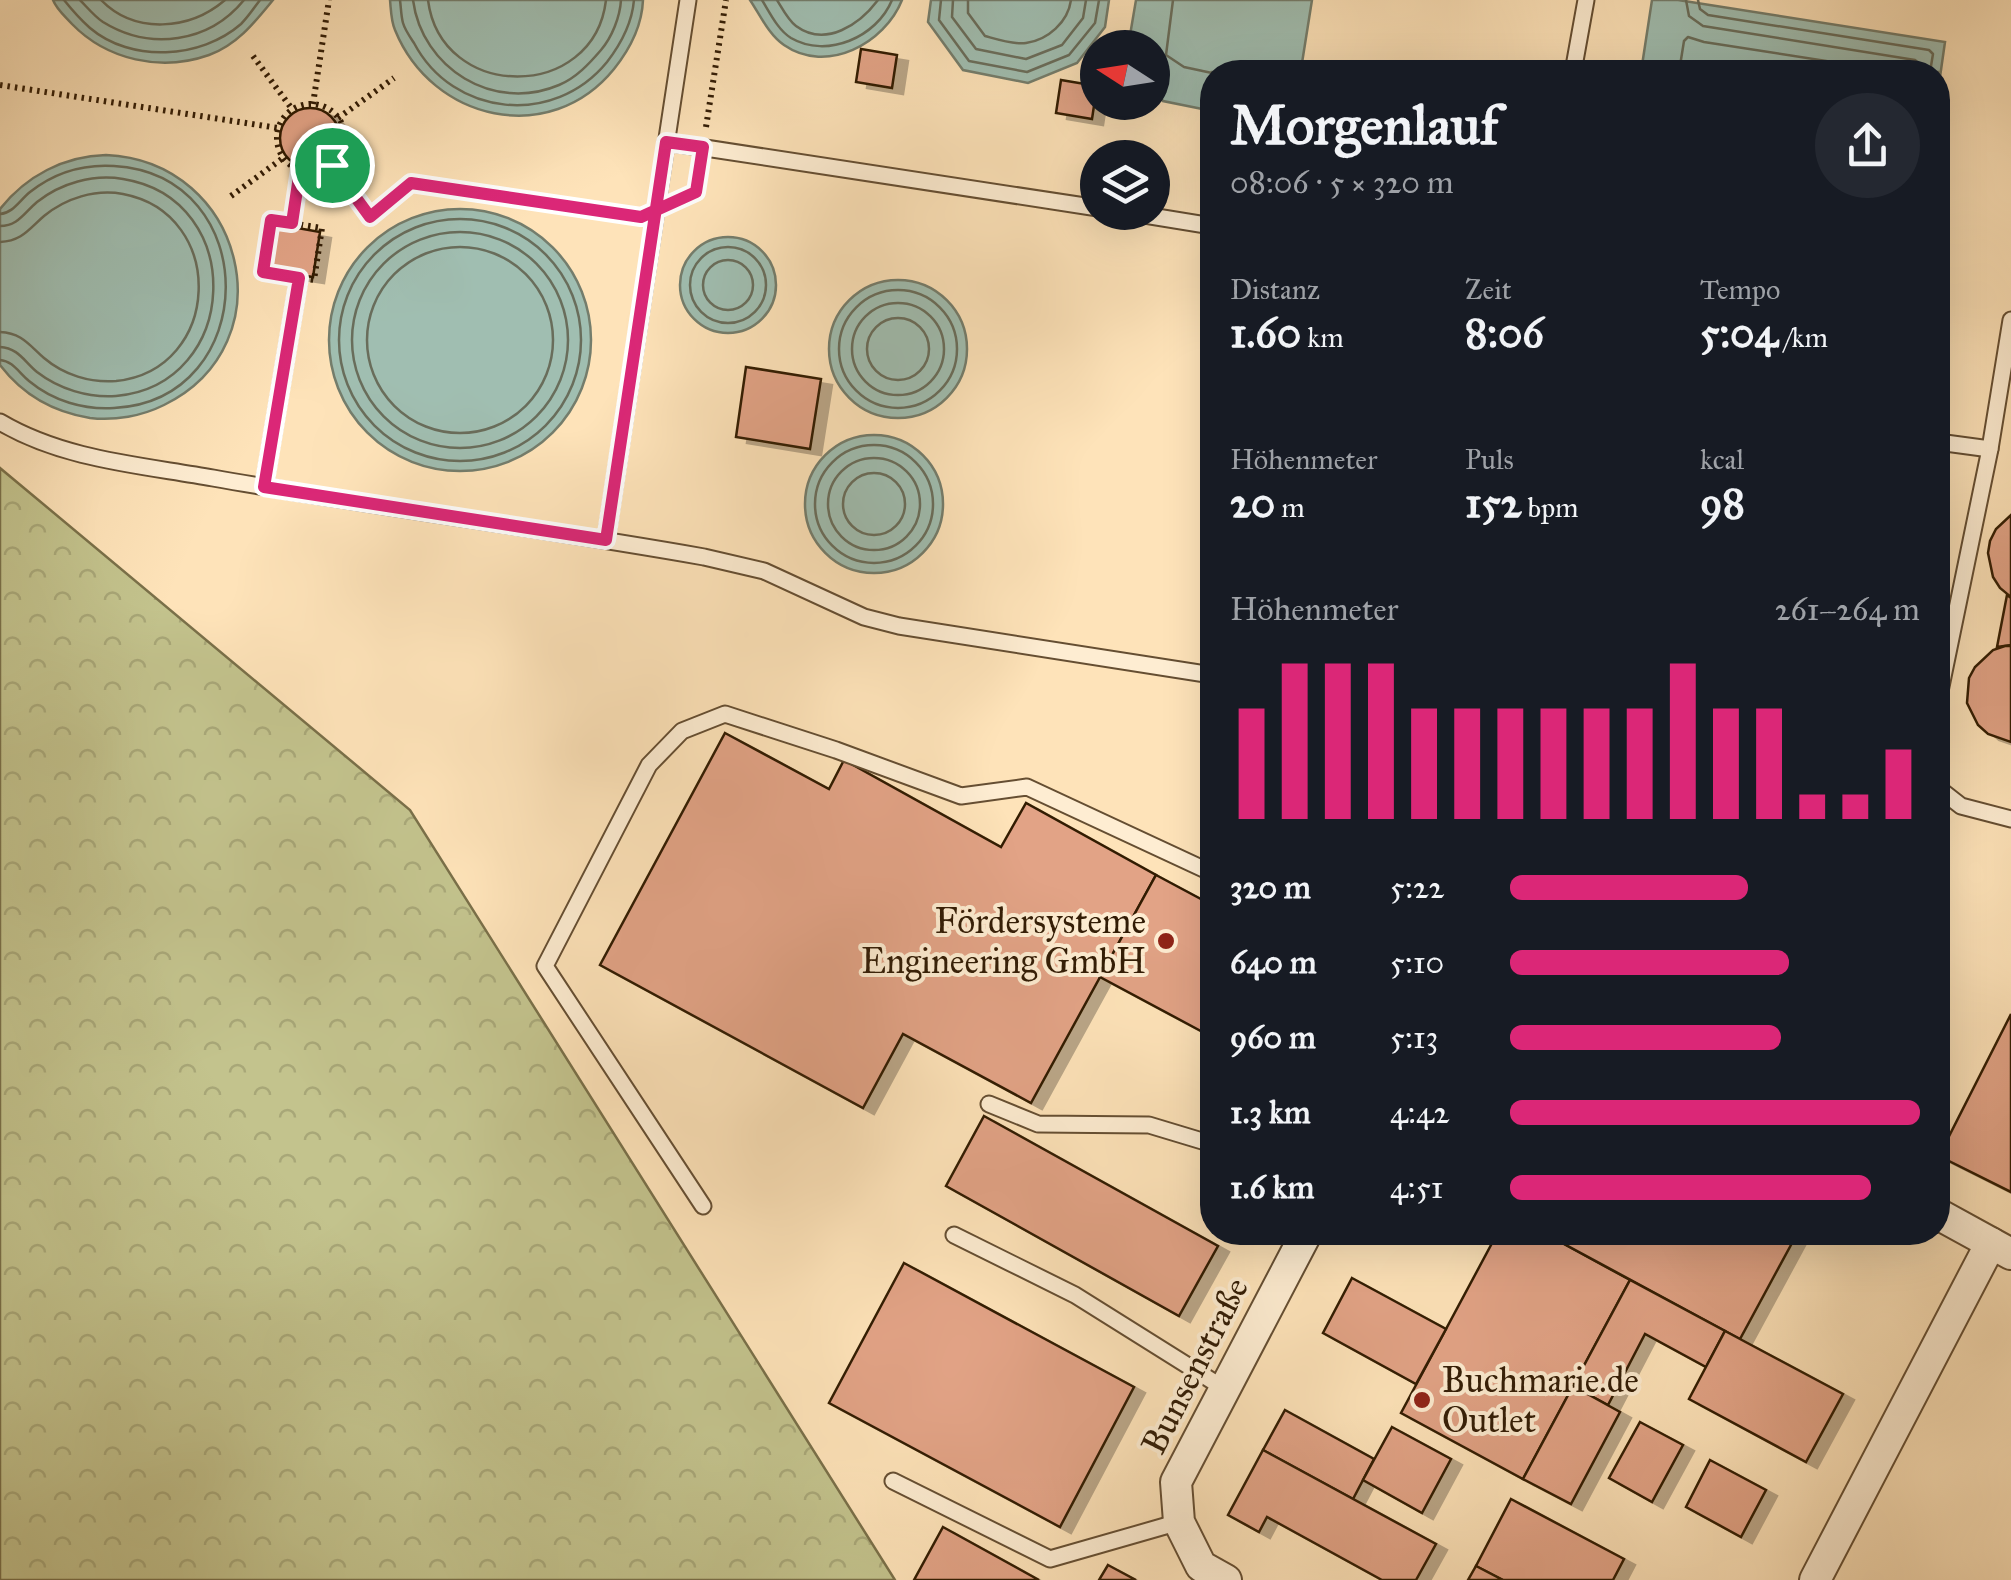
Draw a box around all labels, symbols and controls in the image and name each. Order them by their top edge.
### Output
north arrow [1080,30,1170,120]
map controls [1080,30,1170,230]
text: Morgenlauf [1230,92,1499,159]
button: share [1815,93,1920,198]
pin [290,123,375,208]
icon: arrive [305,138,360,193]
button: layers [1080,140,1170,230]
text: 08:06 · 5 × 320 m [1230,163,1454,202]
text: Distanz [1230,272,1320,307]
text: Zeit [1465,272,1512,307]
text: Tempo [1700,272,1780,307]
text: 1.60 [1230,307,1301,359]
text: 8:06 [1465,307,1544,359]
text: 5:04 [1700,307,1778,359]
text: km [1301,320,1344,355]
text: /km [1778,320,1828,355]
text: Höhenmeter [1230,442,1378,477]
text: Puls [1465,442,1514,477]
text: kcal [1700,442,1744,477]
text: 20 [1230,477,1275,529]
text: 152 [1465,477,1522,529]
text: 98 [1700,477,1745,529]
text: m [1275,490,1305,525]
text: bpm [1522,490,1579,525]
text: Höhenmeter [1230,590,1399,629]
text: 261–264 m [1775,590,1920,629]
text: 320 m [1230,868,1311,907]
text: 5:22 [1390,868,1444,907]
place label: Fördersysteme Engineering GmbH [861,900,1146,983]
marker: Fördersysteme Engineering GmbH [1155,930,1177,952]
text: 640 m [1230,943,1317,982]
text: 5:10 [1390,943,1444,982]
text: 960 m [1230,1018,1316,1057]
text: 5:13 [1390,1018,1438,1057]
text: 1.3 km [1230,1093,1311,1132]
text: 4:42 [1390,1093,1450,1132]
text: 1.6 km [1230,1168,1314,1207]
text: 4:51 [1390,1168,1443,1207]
street label: Bunsenstraße [1132,1270,1258,1462]
place label: Buchmarie.de Outlet [1442,1359,1639,1442]
marker: Buchmarie.de Outlet [1411,1389,1433,1411]

